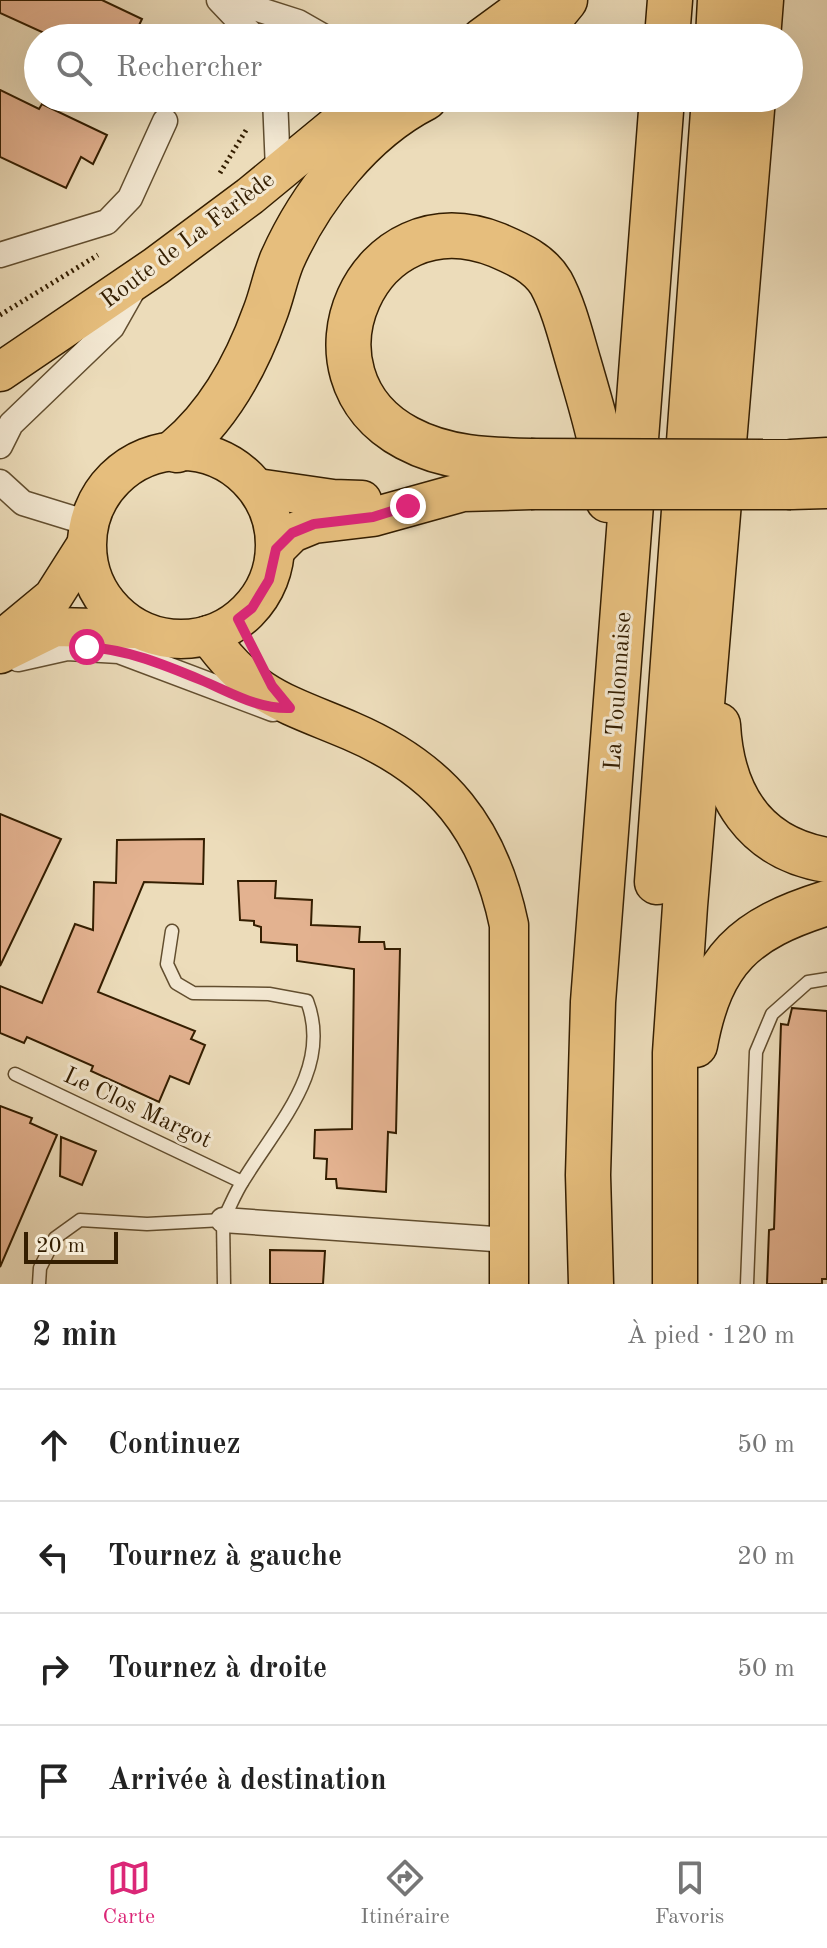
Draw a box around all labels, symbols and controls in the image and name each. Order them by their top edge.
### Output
search box [24,24,803,112]
icon: search [52,46,96,90]
text: Rechercher [116,53,262,83]
street label: Route de La Farlède [97,168,279,314]
route end [390,488,426,524]
street label: La Toulonnaise [601,611,637,771]
route start [69,629,105,665]
street label: Le Clos Margot [59,1064,215,1154]
scale bar [24,1228,118,1264]
text: 20 m [36,1235,85,1257]
text: 2 min [32,1319,117,1353]
text: À pied · 120 m [627,1323,795,1349]
icon: ahead [32,1423,76,1467]
text: Continuez [108,1430,241,1460]
text: 50 m [737,1432,795,1458]
icon: left [32,1535,76,1579]
text: Tournez à gauche [108,1542,342,1572]
text: 20 m [737,1544,795,1570]
icon: right [32,1647,76,1691]
text: Tournez à droite [108,1654,327,1684]
text: 50 m [737,1656,795,1682]
icon: arrive [32,1759,76,1803]
text: Arrivée à destination [108,1766,387,1796]
tab: Carte [103,1856,155,1931]
tab: Itinéraire [360,1856,450,1931]
tab: Favoris [655,1856,724,1931]

